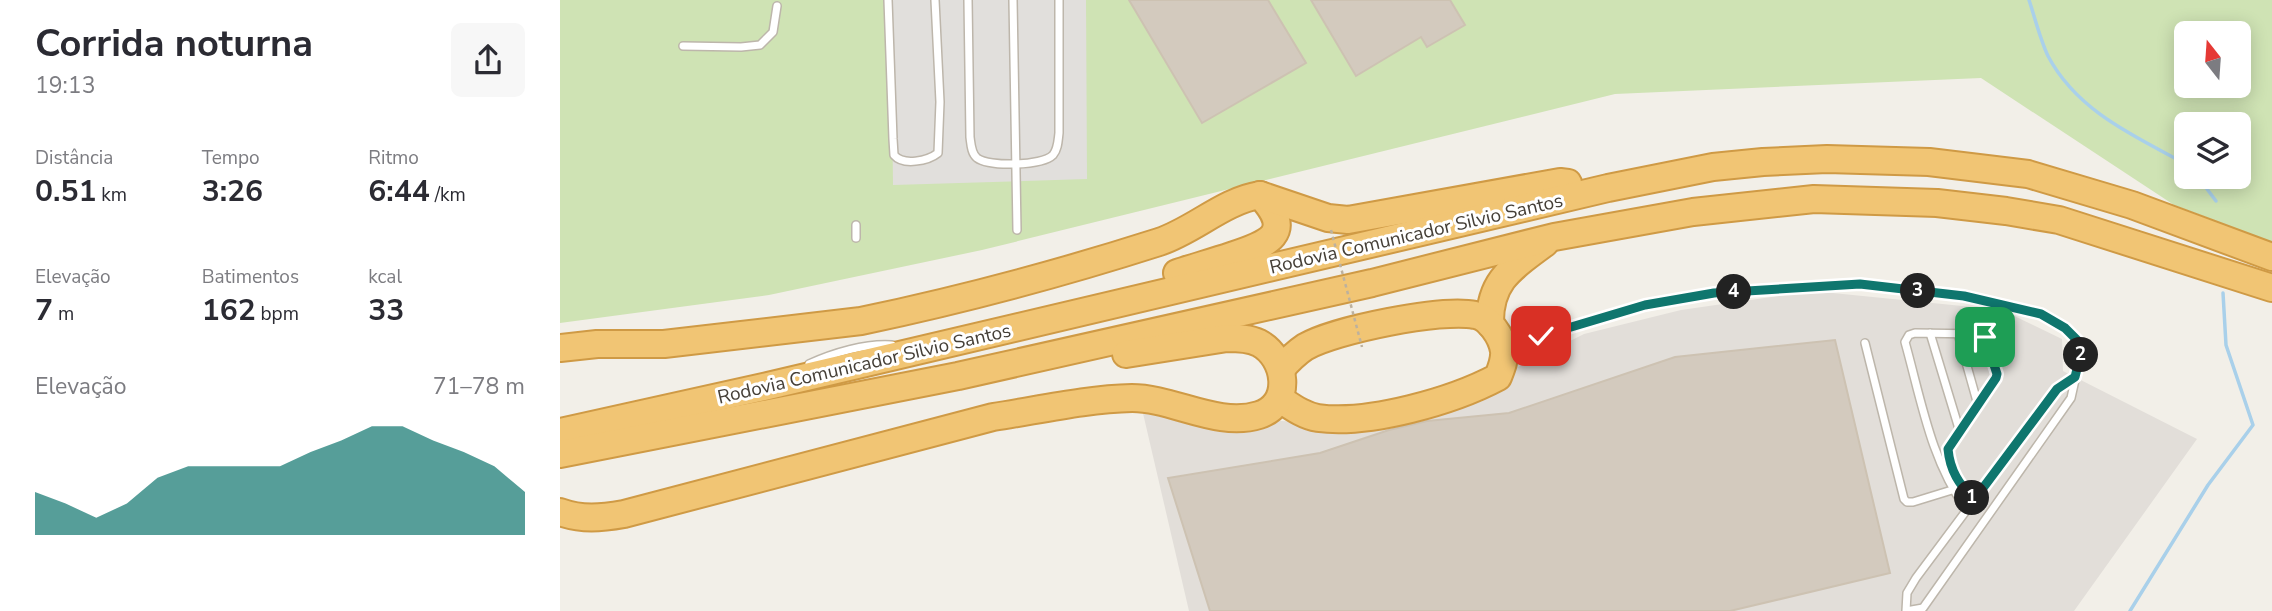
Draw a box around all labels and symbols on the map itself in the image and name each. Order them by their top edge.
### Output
north arrow [2174,21,2250,98]
street label: Rodovia Comunicador Silvio Santos [1267,187,1566,280]
pin: 4 [1716,274,1752,310]
pin: 3 [1900,274,1936,308]
pin [1511,306,1571,366]
pin [1955,307,2015,367]
street label: Rodovia Comunicador Silvio Santos [715,317,1014,410]
pin: 2 [2064,338,2098,372]
pin: 1 [1954,480,1990,516]

